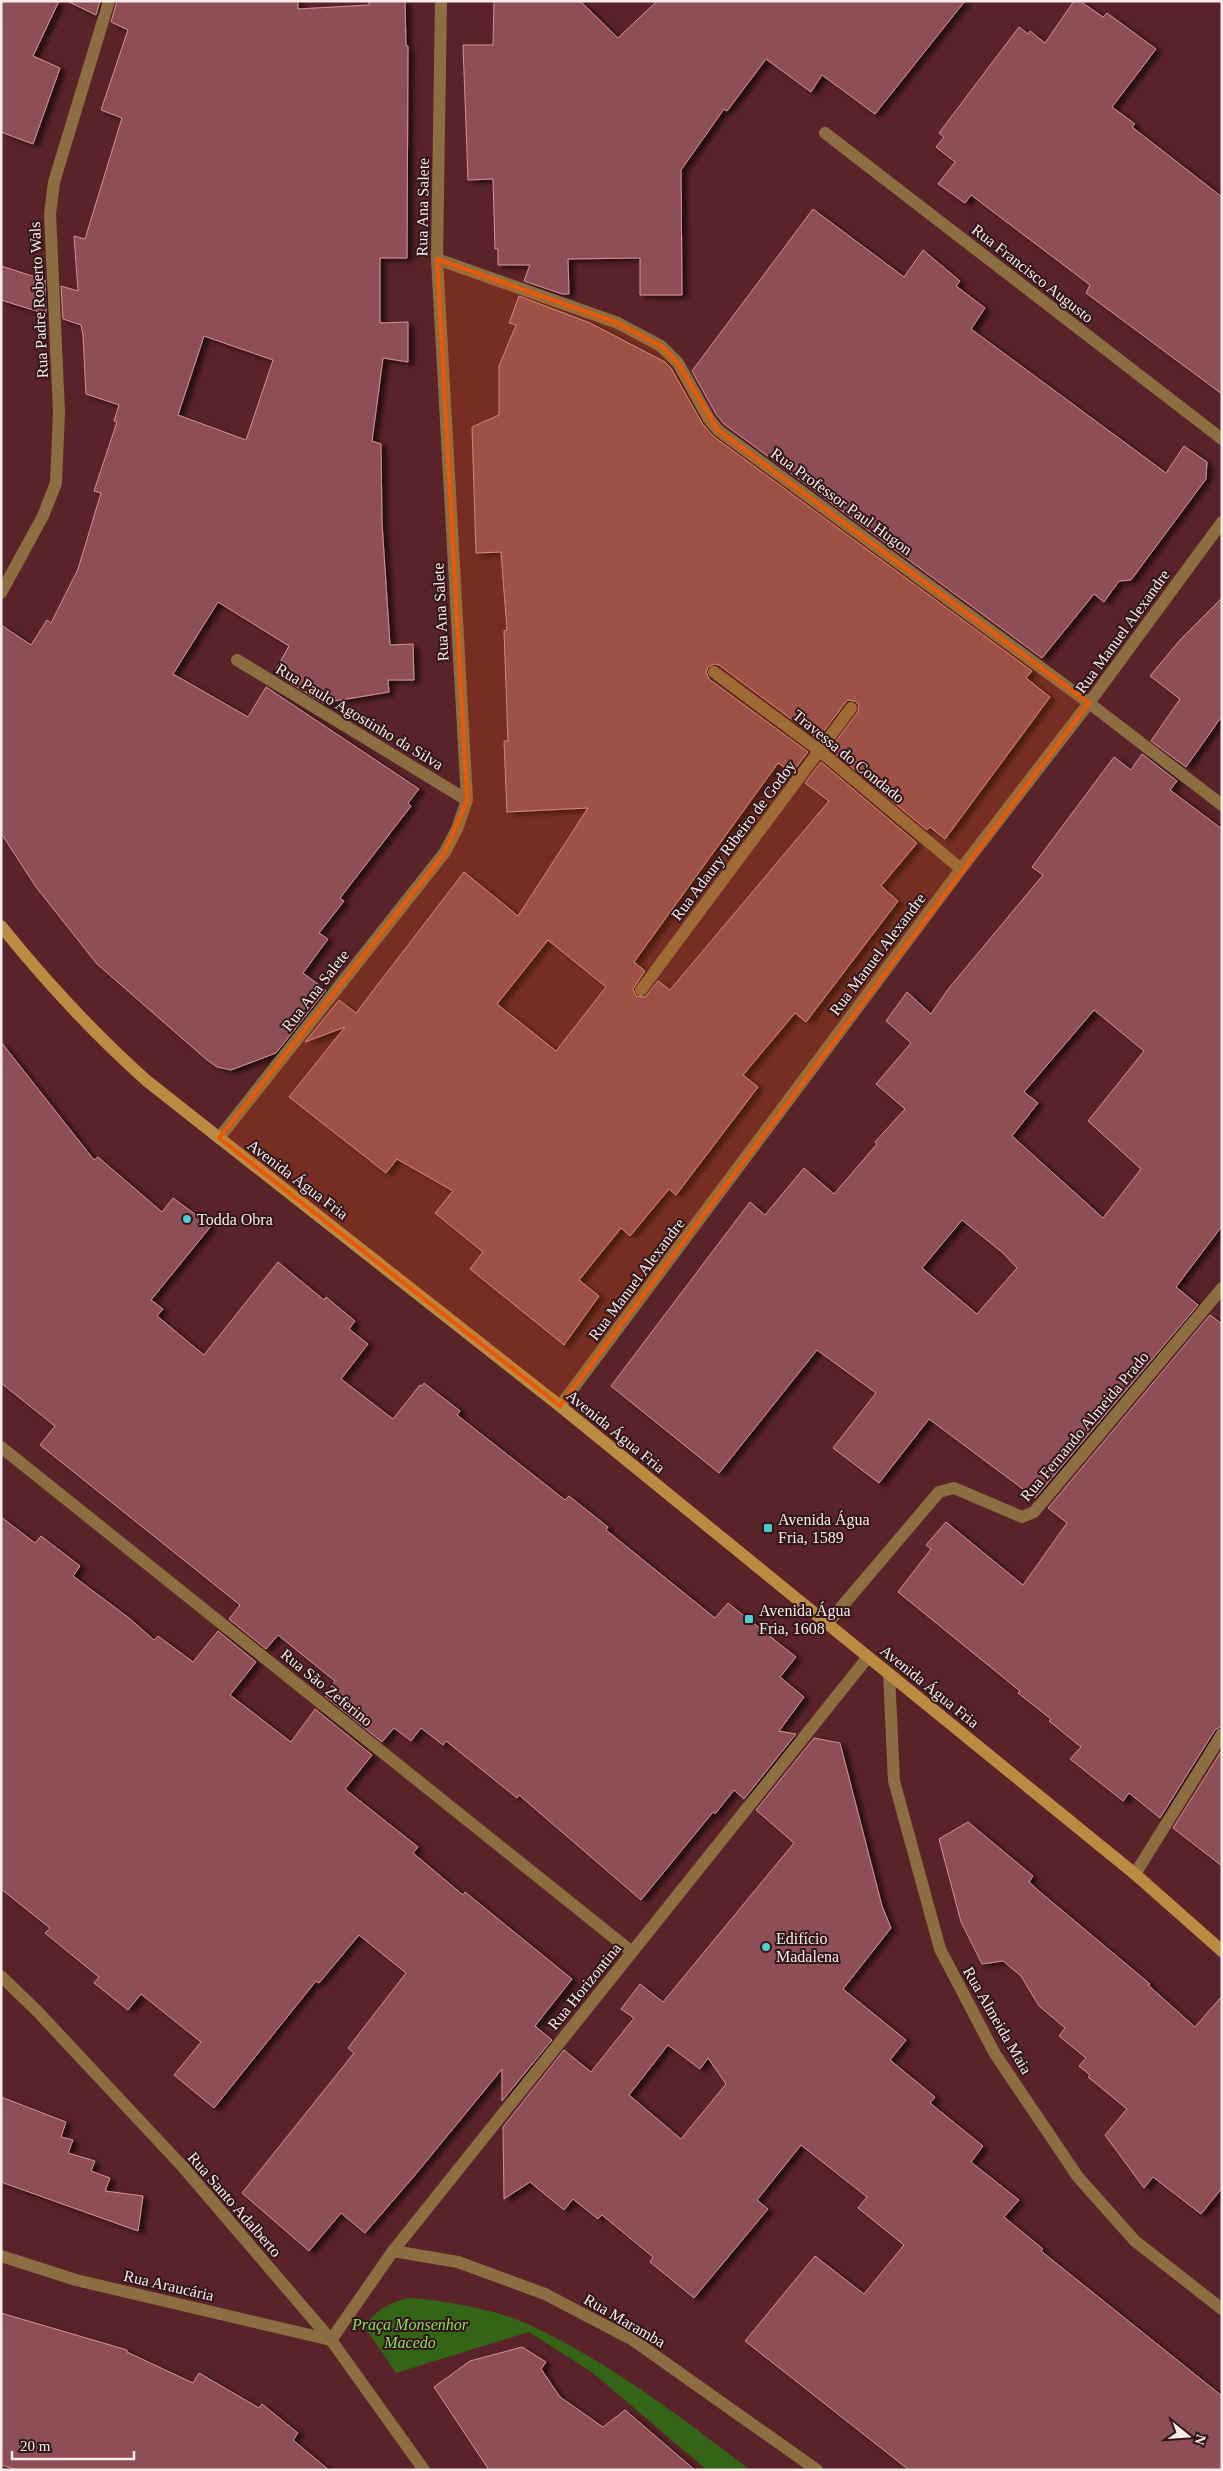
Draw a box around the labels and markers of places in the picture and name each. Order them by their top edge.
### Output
place label: Todda Obra [197,1211,273,1228]
marker: Todda Obra [181,1213,193,1225]
place label: Avenida Água Fria, 1589 [778,1510,870,1546]
marker: Avenida Água Fria, 1589 [762,1522,774,1534]
place label: Avenida Água Fria, 1608 [759,1601,851,1637]
marker: Avenida Água Fria, 1608 [743,1613,755,1625]
place label: Edifício Madalena [776,1930,839,1965]
marker: Edifício Madalena [760,1941,772,1953]

